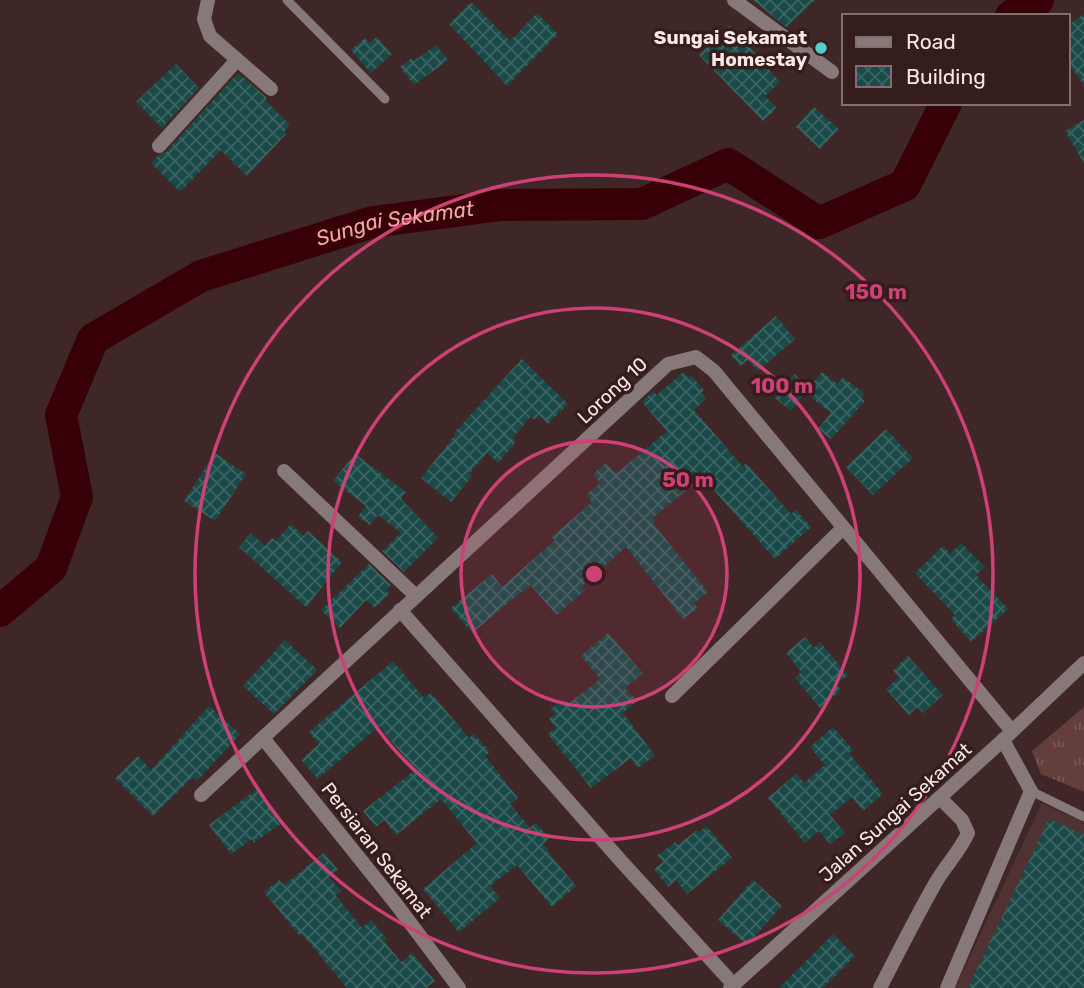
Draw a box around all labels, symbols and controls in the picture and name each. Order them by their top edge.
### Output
legend [842,14,1070,105]
place label: Sungai Sekamat Homestay [654,26,808,71]
text: Road [906,29,956,54]
marker: Sungai Sekamat Homestay [813,40,829,56]
text: Building [906,64,986,89]
water label: Sungai Sekamat [313,196,476,251]
text: 150 m [845,279,907,304]
street label: Lorong 10 [573,352,652,428]
text: 100 m [751,373,813,398]
text: 50 m [662,467,714,492]
centre of rings [582,562,606,586]
street label: Jalan Sungai Sekamat [814,738,977,887]
street label: Persiaran Sekamat [317,778,437,923]

